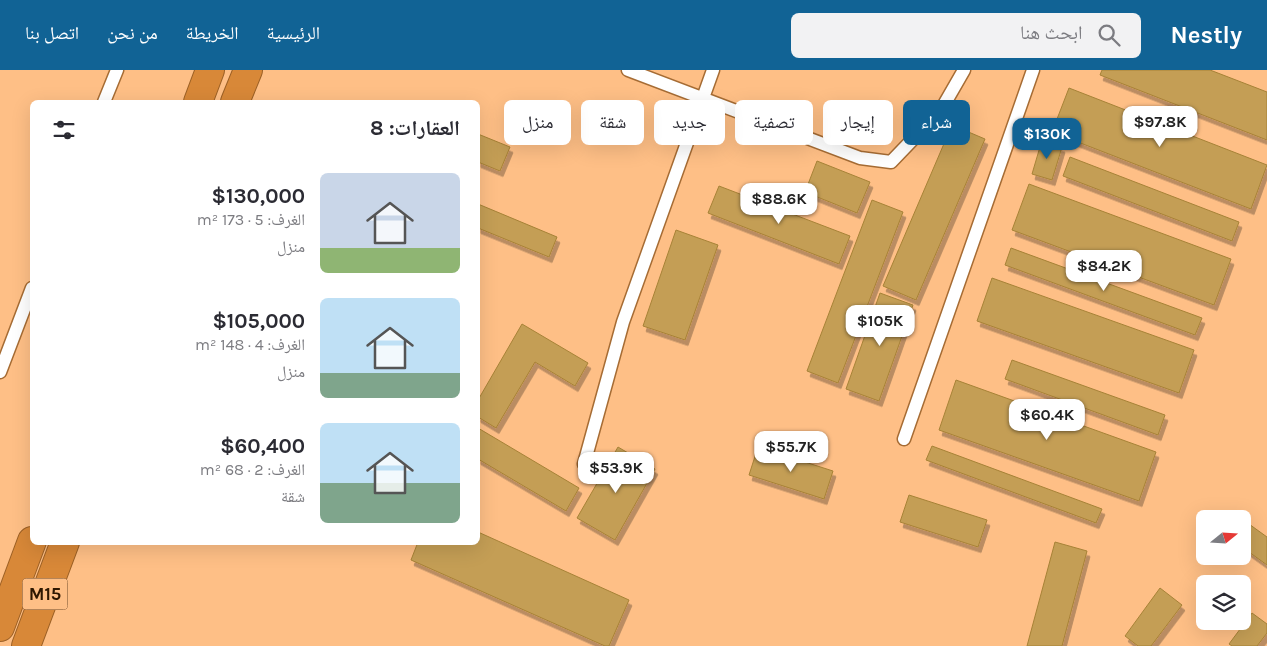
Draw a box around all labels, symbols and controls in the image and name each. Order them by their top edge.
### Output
search box [791,13,1141,58]
icon: search [1095,21,1123,49]
text: Nestly [1171,21,1242,49]
text: اتصل بنا [25,22,79,44]
text: من نحن [107,22,158,44]
text: الخريطة [186,22,239,44]
text: الرئيسية [267,22,320,44]
text: ابحث هنا [1020,22,1083,44]
chip: منزل [504,100,571,145]
chip: شقة [581,100,644,145]
chip: جديد [654,100,725,145]
chip: تصفية [735,100,813,145]
chip: إيجار [823,100,893,145]
chip: شراء [903,100,970,145]
pin: $97.8K [1119,106,1201,148]
text: $97.8K [1134,112,1187,131]
icon: filters [50,116,78,144]
text: العقارات: 8 [370,116,460,140]
pin: $130K [1012,118,1082,160]
text: $130K [1023,124,1071,143]
pin: $88.6K [738,182,820,225]
text: $130,000 [212,184,305,208]
text: $88.6K [751,189,807,208]
icon: home [360,193,420,253]
text: الغرف: 5 · 173 m² [197,210,305,229]
text: منزل [277,237,305,256]
pin: $84.2K [1063,250,1145,292]
text: $84.2K [1077,256,1131,275]
pin: $105K [845,304,915,347]
text: $105,000 [212,309,305,333]
text: $105K [857,311,903,330]
icon: home [360,318,420,378]
text: الغرف: 4 · 148 m² [195,335,305,354]
text: منزل [277,362,305,381]
pin: $60.4K [1006,398,1088,441]
text: $60.4K [1020,405,1074,424]
pin: $55.7K [750,430,832,473]
text: $60,400 [220,434,305,458]
text: $55.7K [765,437,817,456]
icon: home [360,443,420,503]
pin: $53.9K [575,452,657,494]
text: $53.9K [589,458,643,477]
text: الغرف: 2 · 68 m² [200,460,305,479]
text: شقة [281,487,305,506]
north arrow [1196,510,1251,565]
map controls [1196,510,1251,630]
button: layers [1196,575,1251,630]
road number: M15 [22,578,68,610]

